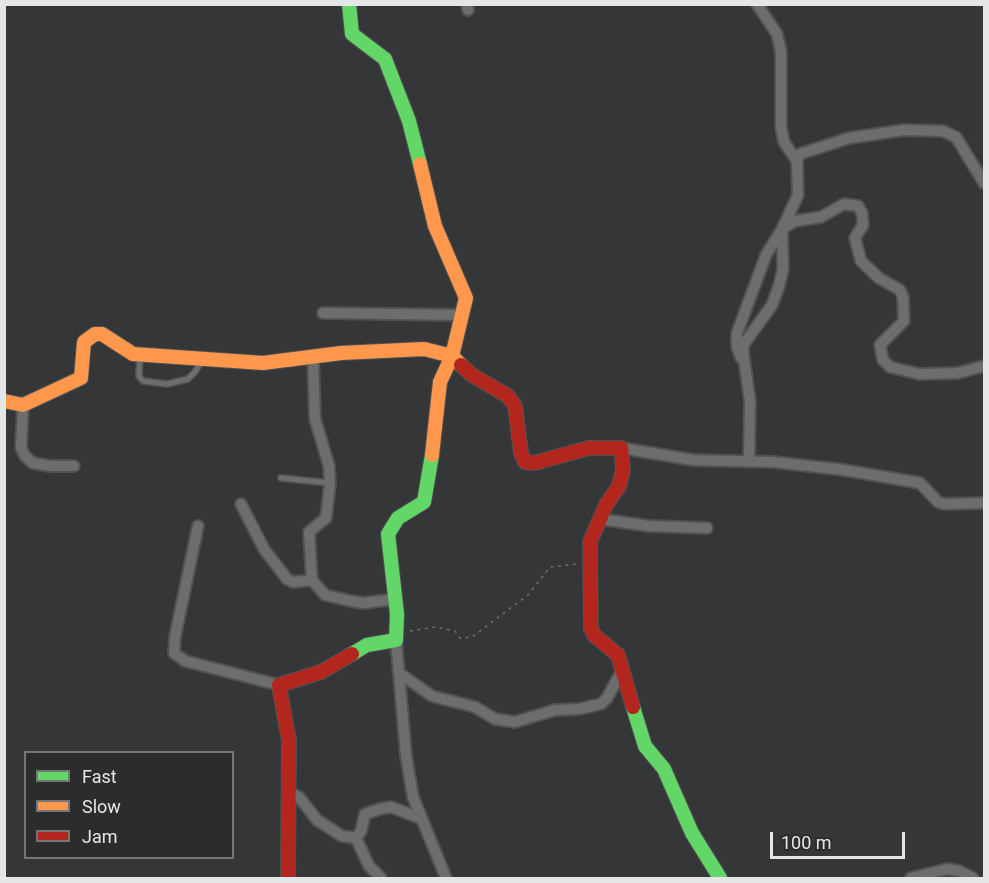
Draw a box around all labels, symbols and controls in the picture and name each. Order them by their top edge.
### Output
legend [24,751,234,859]
text: Fast [82,766,117,787]
text: Slow [82,796,121,817]
scale bar [773,820,908,858]
text: Jam [82,826,118,847]
text: 100 m [781,832,832,853]

